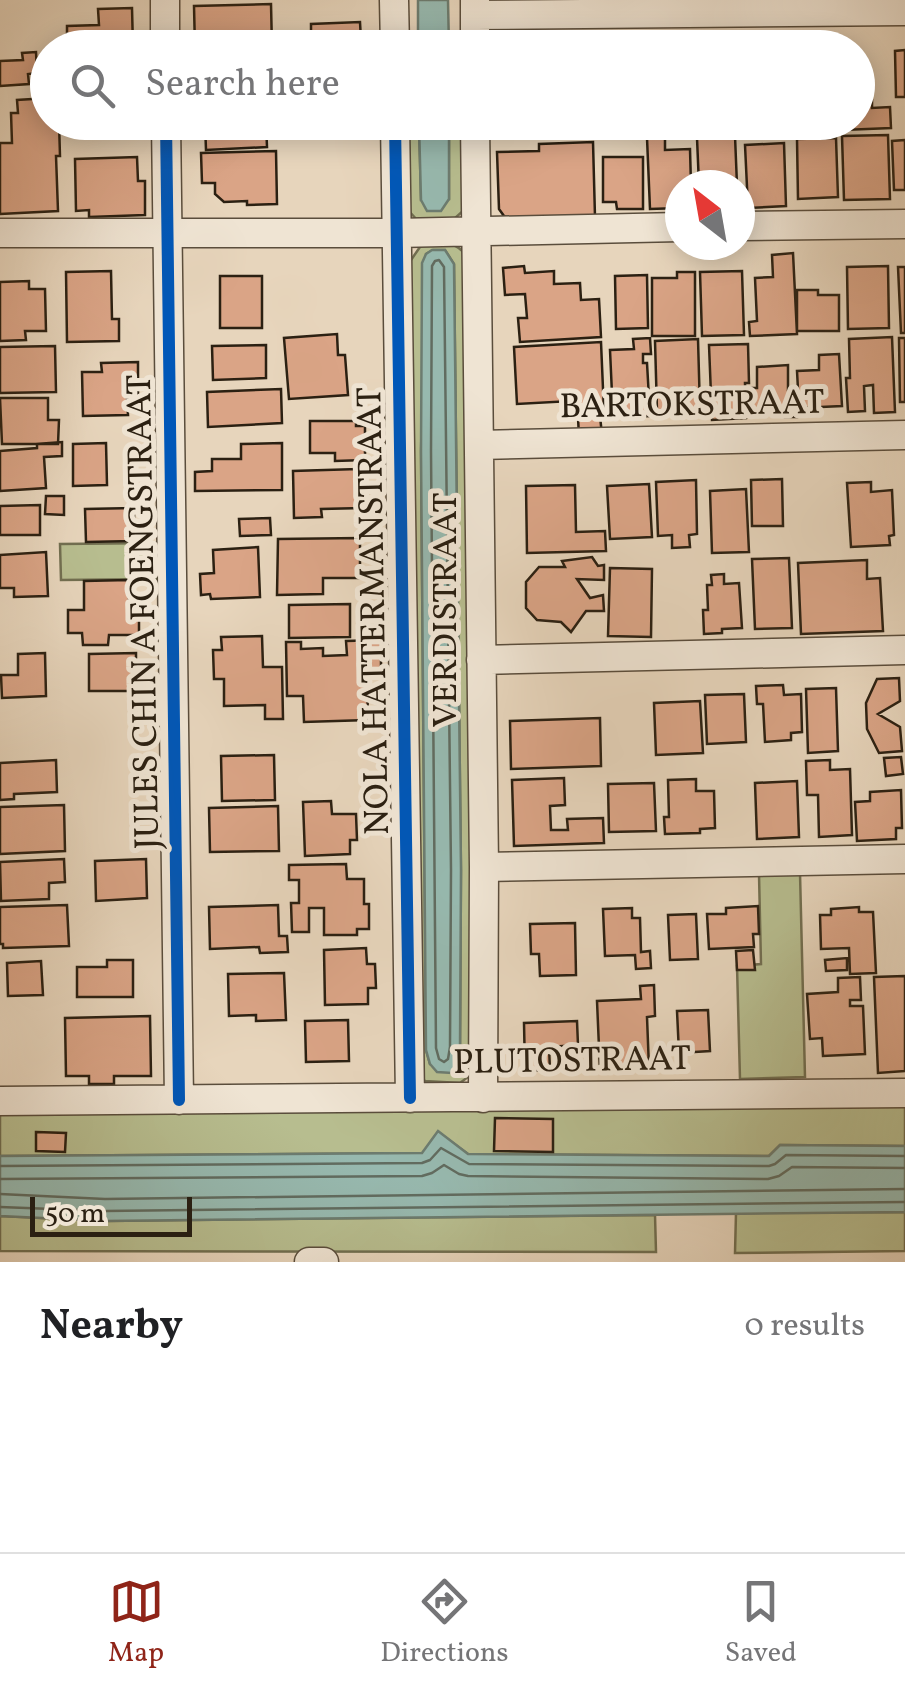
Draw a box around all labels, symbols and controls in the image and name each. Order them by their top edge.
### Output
search box [30,30,875,140]
icon: search [65,58,120,113]
text: Search here [145,59,340,112]
north arrow [665,170,755,260]
street label: JULES CHIN A FOENGSTRAAT [117,374,173,850]
street label: BARTOKSTRAAT [559,380,825,432]
street label: NOLA HATTERMANSTRAAT [347,386,403,835]
street label: VERDISTRAAT [423,492,471,728]
street label: PLUTOSTRAAT [453,1036,691,1088]
scale bar [30,1192,192,1236]
text: 50 m [45,1195,105,1234]
text: Nearby [40,1298,183,1357]
text: 0 results [745,1305,865,1349]
tab: Map [108,1574,164,1673]
tab: Directions [380,1574,509,1673]
tab: Saved [725,1574,797,1673]

